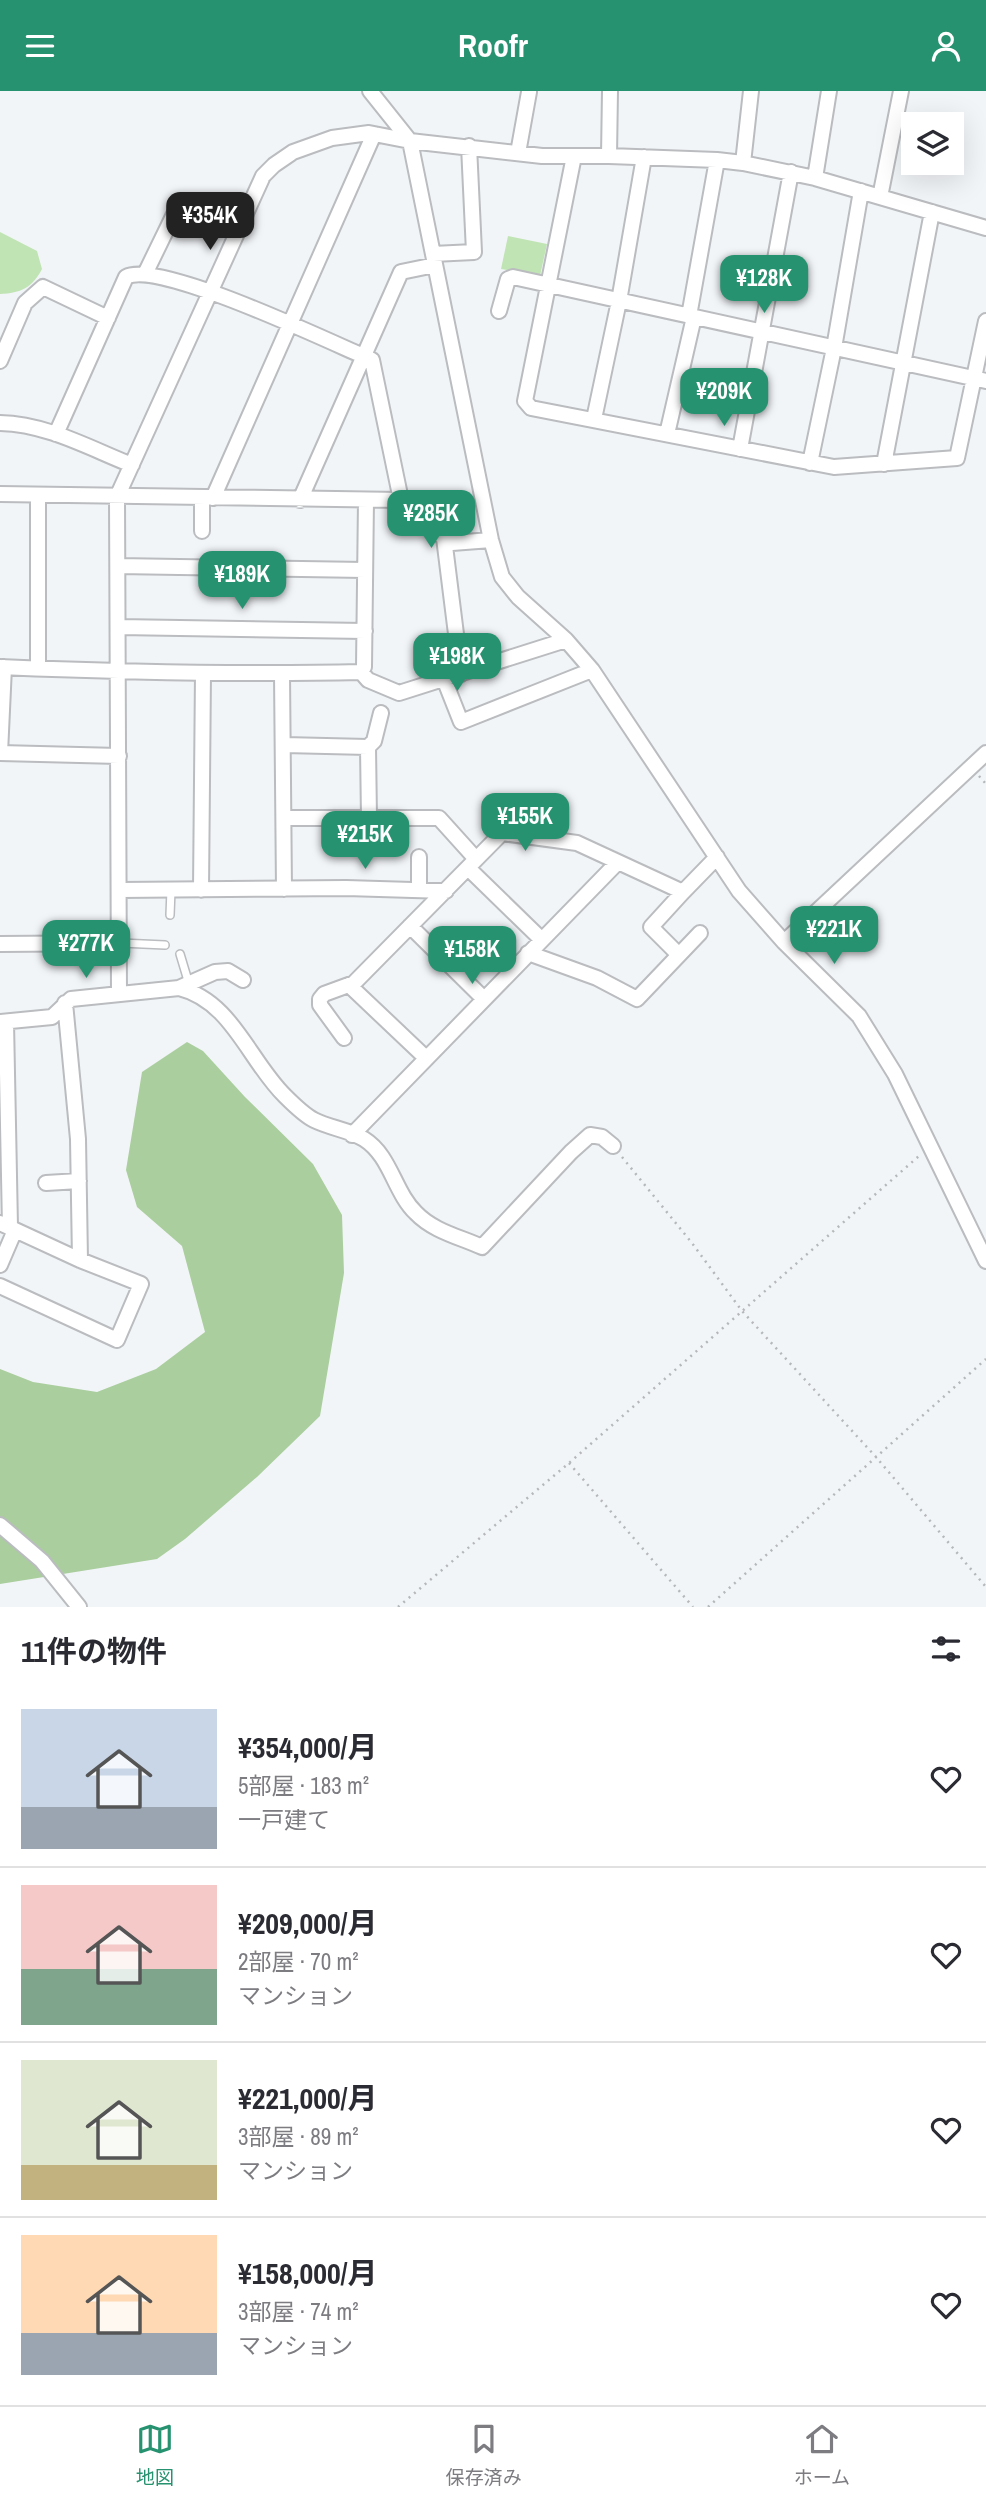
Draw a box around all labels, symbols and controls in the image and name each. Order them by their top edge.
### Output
text: Roofr [458,24,528,67]
icon: menu [21,27,59,65]
icon: person [927,27,965,65]
map controls [901,112,964,175]
button: layers [901,112,964,175]
pin: ¥354K [161,193,259,252]
text: ¥354K [182,199,238,230]
pin: ¥128K [715,255,813,315]
text: ¥128K [736,262,792,293]
pin: ¥209K [675,369,773,428]
text: ¥209K [696,375,752,406]
pin: ¥285K [382,491,480,550]
text: ¥285K [403,497,459,528]
pin: ¥189K [193,552,291,611]
text: ¥189K [214,558,270,589]
pin: ¥198K [408,633,506,693]
text: ¥198K [429,640,485,671]
pin: ¥155K [476,793,574,853]
text: ¥155K [497,800,553,831]
pin: ¥215K [316,811,414,871]
text: ¥215K [337,818,393,849]
pin: ¥221K [785,907,883,966]
text: ¥221K [806,913,862,944]
pin: ¥277K [37,921,135,980]
text: ¥277K [58,927,114,958]
pin: ¥158K [423,927,521,986]
text: ¥158K [444,933,500,964]
icon: filters [927,1630,965,1668]
text: 11件の物件 [21,1631,167,1671]
text: ¥354,000/月 [238,1727,377,1767]
icon: home [77,1737,161,1821]
icon: heart [927,1760,965,1798]
text: 5部屋 · 183 m² [238,1770,369,1801]
text: 一戸建て [238,1804,330,1835]
text: ¥209,000/月 [238,1903,377,1943]
icon: home [77,1913,161,1997]
icon: heart [927,1936,965,1974]
text: 2部屋 · 70 m² [238,1946,358,1977]
text: マンション [238,1980,353,2011]
text: ¥221,000/月 [238,2078,377,2118]
icon: home [77,2088,161,2172]
icon: heart [927,2111,965,2149]
text: 3部屋 · 89 m² [238,2121,358,2152]
text: マンション [238,2155,353,2186]
text: ¥158,000/月 [238,2253,377,2293]
icon: home [77,2263,161,2347]
icon: heart [927,2286,965,2324]
text: 3部屋 · 74 m² [238,2296,358,2327]
text: マンション [238,2330,353,2361]
tab: 地図 [136,2420,174,2490]
tab: 保存済み [446,2420,522,2490]
tab: ホーム [794,2420,850,2490]

